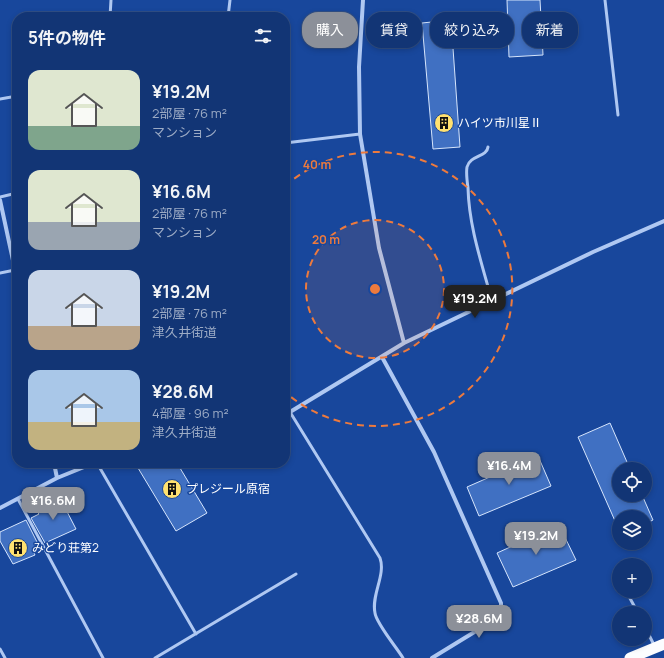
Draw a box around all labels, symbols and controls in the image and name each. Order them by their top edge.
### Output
chip: 購入 [302,12,358,48]
chip: 賃貸 [366,12,422,48]
chip: 絞り込み [430,12,514,48]
chip: 新着 [522,12,578,48]
icon: filters [252,25,274,47]
text: 5件の物件 [28,26,106,49]
text: ¥19.2M [152,80,210,103]
icon: home [60,86,108,134]
text: 2部屋 · 76 m² [152,104,227,122]
building icon: ハイツ市川星Ⅱ [433,112,455,134]
place label: ハイツ市川星Ⅱ [458,114,542,131]
text: マンション [152,123,217,141]
text: 40 m [303,156,331,173]
text: ¥16.6M [152,180,211,203]
icon: home [60,186,108,234]
text: 2部屋 · 76 m² [152,204,227,222]
text: マンション [152,223,217,241]
text: 20 m [312,231,340,248]
text: ¥19.2M [152,280,210,303]
centre of rings [368,282,382,296]
pin: ¥19.2M [442,285,508,319]
icon: home [60,286,108,334]
text: ¥19.2M [453,289,497,307]
text: 2部屋 · 76 m² [152,304,227,322]
text: 津久井街道 [152,323,217,341]
text: ¥28.6M [152,380,213,403]
icon: home [60,386,108,434]
text: 4部屋 · 96 m² [152,404,229,422]
text: 津久井街道 [152,423,217,441]
pin: ¥16.4M [476,452,542,486]
text: ¥16.4M [487,456,531,474]
map controls [612,462,652,646]
button: locate [612,462,652,502]
building icon: プレジール原宿 [161,478,183,500]
place label: プレジール原宿 [186,480,270,497]
pin: ¥16.6M [20,487,86,521]
text: ¥16.6M [31,491,75,509]
button: layers [612,510,652,550]
pin: ¥19.2M [503,522,569,556]
text: ¥19.2M [514,526,558,544]
building icon: みどり荘第2 [7,537,29,559]
place label: みどり荘第2 [32,539,99,556]
button: + [612,558,652,598]
pin: ¥28.6M [446,605,512,639]
button: − [612,606,652,646]
text: ¥28.6M [456,609,502,627]

